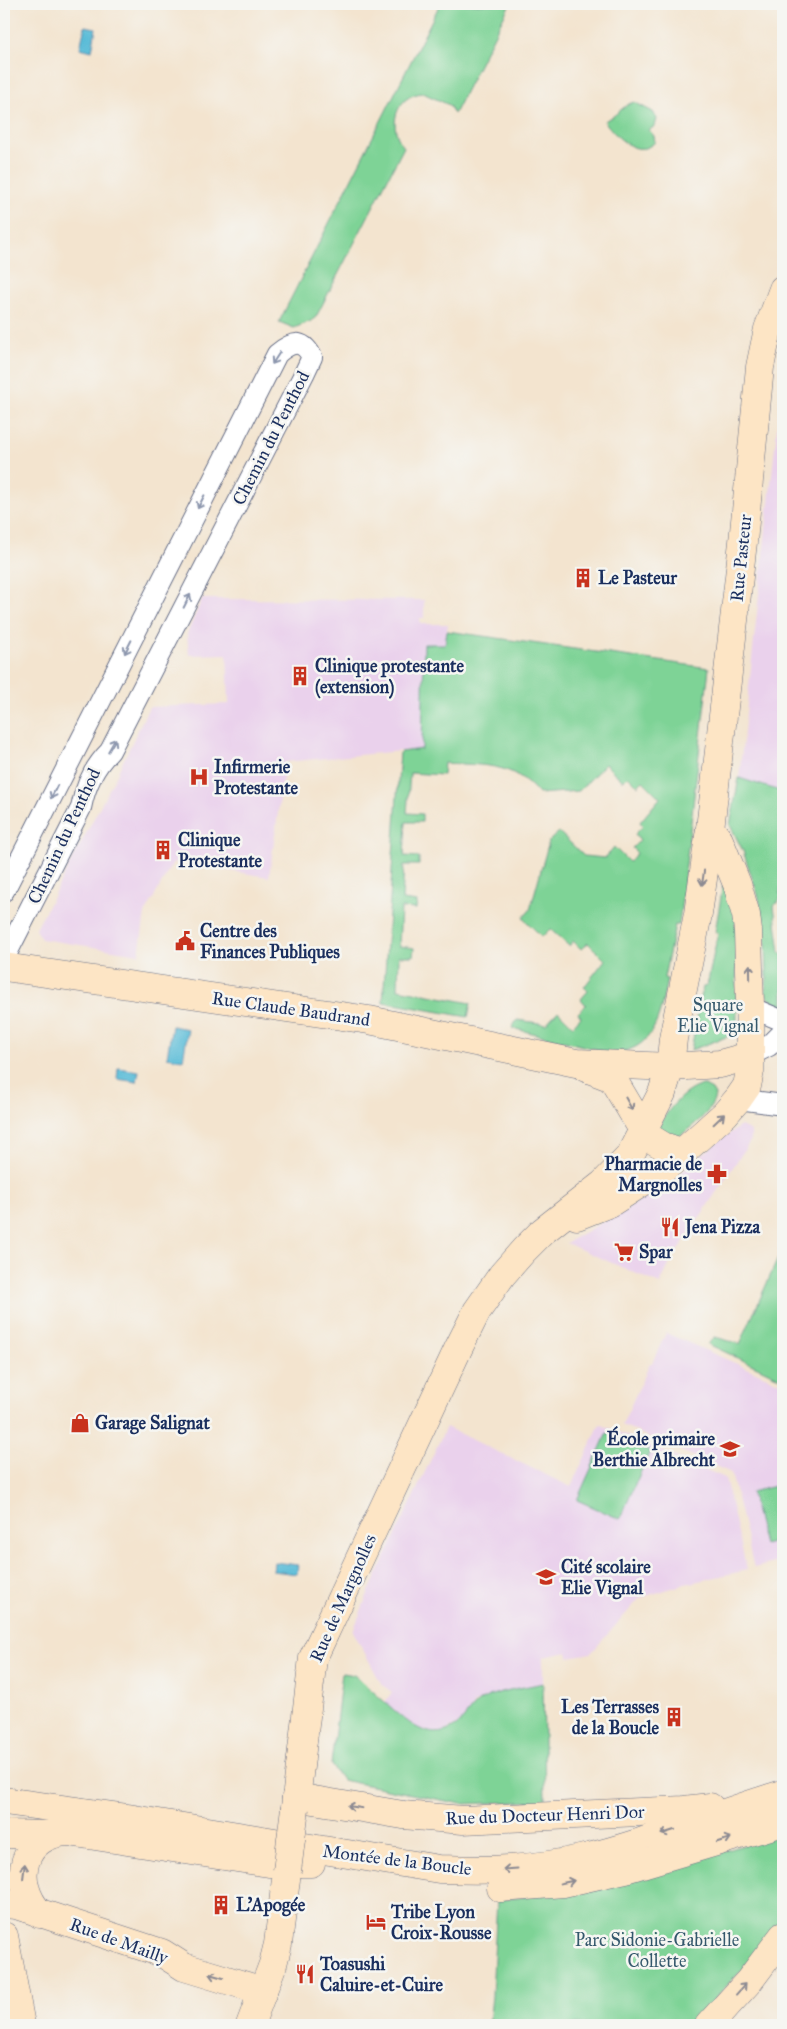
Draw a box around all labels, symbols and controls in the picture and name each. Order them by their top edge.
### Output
one-way arrow [271,351,281,365]
street label: Chemin du Penthod [228,367,314,509]
one-way arrow [196,494,205,509]
street label: Rue Pasteur [725,513,757,603]
building icon: Le Pasteur [572,567,594,589]
place label: Le Pasteur [598,567,678,589]
one-way arrow [183,594,192,609]
one-way arrow [123,639,132,654]
place label: Clinique protestante (extension) [315,655,464,699]
building icon: Clinique protestante (extension) [289,665,311,687]
one-way arrow [108,739,118,753]
place label: Infirmerie Protestante [214,756,299,799]
street label: Chemin du Penthod [23,765,105,907]
hospital icon: Infirmerie Protestante [188,766,210,788]
one-way arrow [49,784,59,799]
place label: Clinique Protestante [178,829,263,872]
building icon: Clinique Protestante [152,839,174,861]
one-way arrow [698,869,708,885]
place label: Centre des Finances Publiques [200,920,340,964]
public building icon: Centre des Finances Publiques [174,930,196,952]
one-way arrow [745,964,755,980]
street label: Rue Claude Baudrand [211,987,371,1031]
park label: Square Elie Vignal [677,994,759,1038]
one-way arrow [624,1096,634,1110]
one-way arrow [713,1113,726,1125]
place label: Pharmacie de Margnolles [604,1153,702,1197]
pharmacy icon: Pharmacie de Margnolles [706,1163,728,1185]
restaurant icon: Jena Pizza [659,1216,681,1238]
place label: Jena Pizza [683,1216,761,1239]
supermarket icon: Spar [613,1241,635,1263]
place label: Spar [639,1241,674,1264]
shop icon: Garage Salignat [69,1412,91,1434]
place label: Garage Salignat [95,1412,210,1435]
place label: École primaire Berthie Albrecht [593,1425,716,1471]
school or university icon: École primaire Berthie Albrecht [719,1438,741,1460]
street label: Rue de Margnolles [305,1531,382,1666]
place label: Cité scolaire Elie Vignal [561,1556,651,1600]
school or university icon: Cité scolaire Elie Vignal [535,1566,557,1588]
place label: Les Terrasses de la Boucle [561,1696,659,1739]
building icon: Les Terrasses de la Boucle [663,1706,685,1728]
one-way arrow [347,1801,363,1811]
street label: Rue du Docteur Henri Dor [445,1801,645,1829]
one-way arrow [660,1828,676,1838]
one-way arrow [715,1834,731,1844]
street label: Montée de la Boucle [321,1840,473,1880]
one-way arrow [19,1864,29,1880]
one-way arrow [503,1865,519,1874]
one-way arrow [559,1877,575,1887]
building icon: L'Apogée [210,1894,232,1916]
place label: L'Apogée [236,1894,306,1917]
place label: Tribe Lyon Croix-Rousse [390,1901,492,1944]
hotel icon: Tribe Lyon Croix-Rousse [365,1911,387,1933]
street label: Rue de Mailly [67,1913,172,1969]
park label: Parc Sidonie-Gabrielle Collette [575,1929,739,1972]
place label: Toasushi Caluire-et-Cuire [319,1953,443,1996]
restaurant icon: Toasushi Caluire-et-Cuire [294,1963,316,1985]
one-way arrow [209,1971,225,1981]
one-way arrow [736,1983,747,1996]

